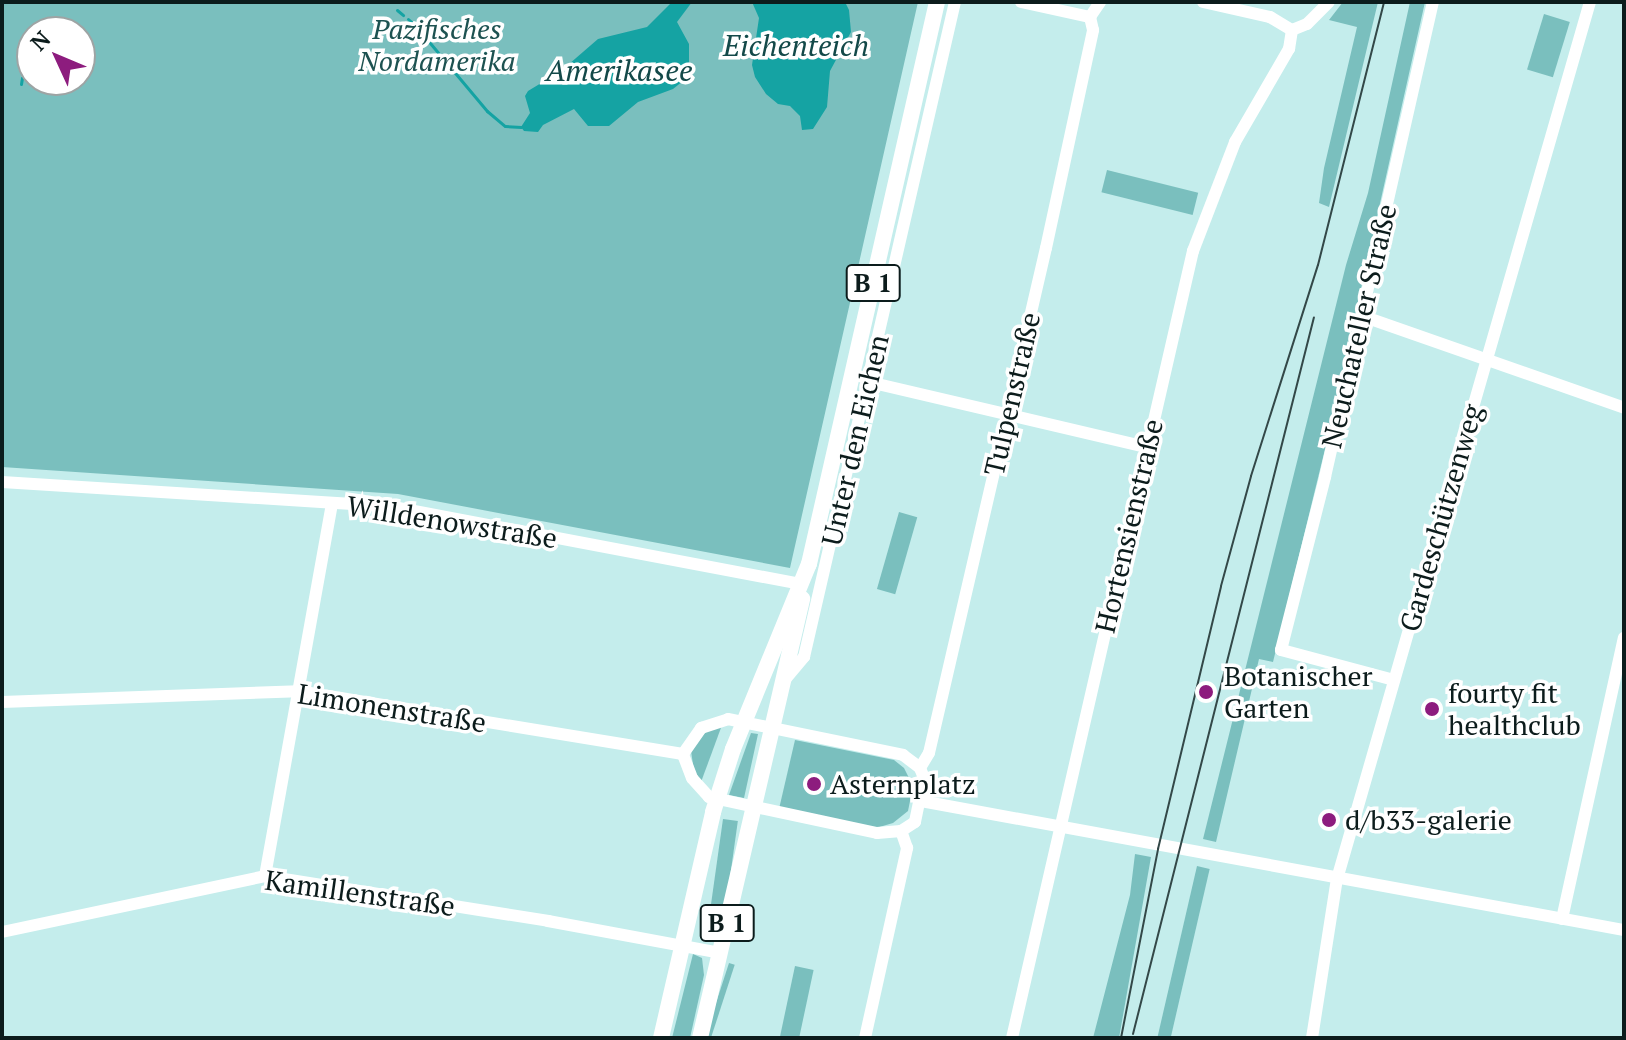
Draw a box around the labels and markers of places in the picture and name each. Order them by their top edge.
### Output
place label: Botanischer Garten [1224,659,1372,725]
place label: fourty fit healthclub [1448,676,1581,742]
marker: Botanischer Garten [1195,681,1217,703]
marker: fourty fit healthclub [1423,700,1441,718]
place label: Asternplatz [830,767,976,801]
marker: Asternplatz [805,775,823,793]
place label: d/b33-galerie [1345,803,1512,837]
marker: d/b33-galerie [1320,811,1338,829]

